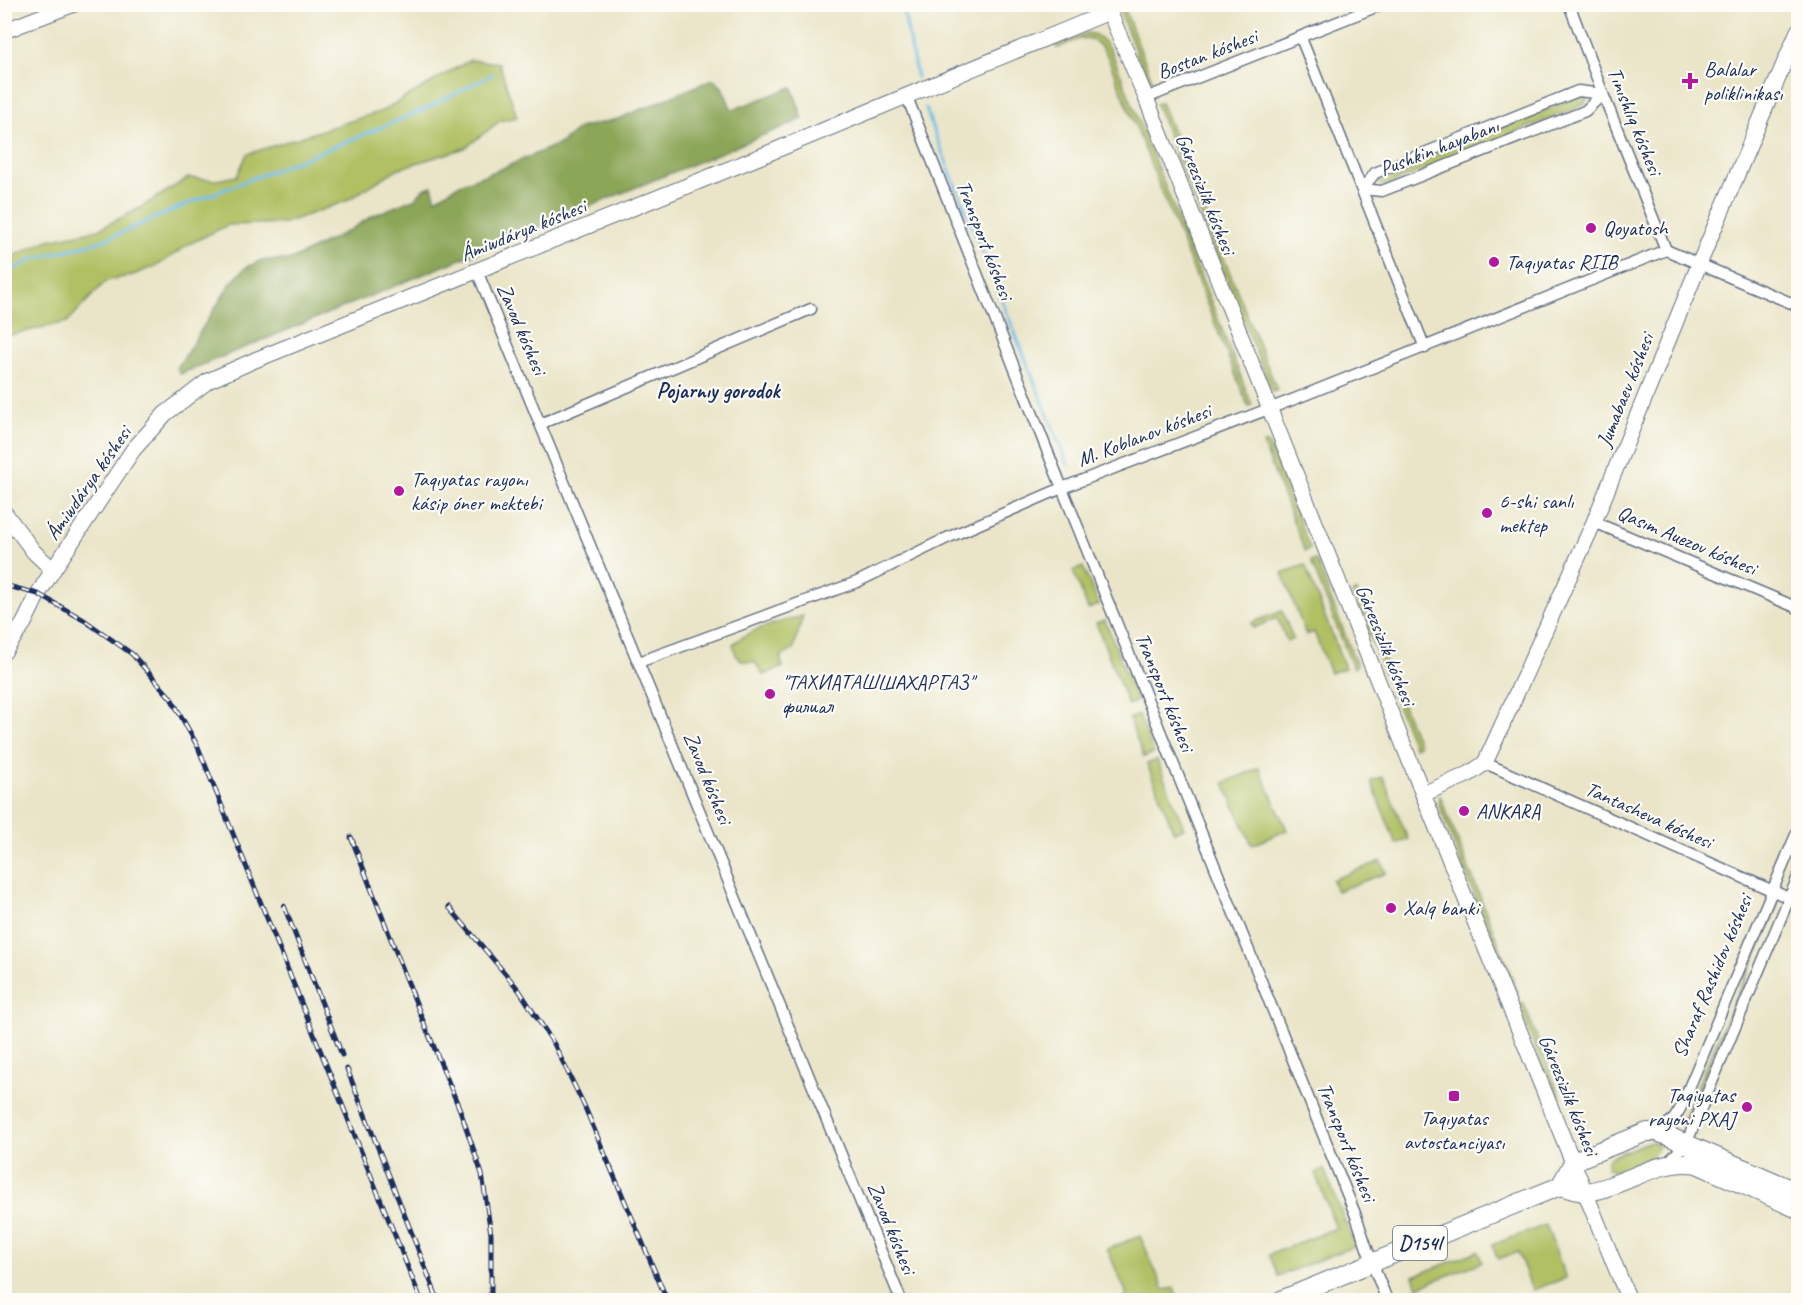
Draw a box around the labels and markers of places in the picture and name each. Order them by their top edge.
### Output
place label: Balalar poliklinikası [1704,56,1784,106]
marker: Balalar poliklinikası [1681,72,1699,90]
place label: Qoyatosh [1603,215,1669,241]
marker: Qoyatosh [1584,221,1598,235]
place label: Taqıyatas RIIB [1506,249,1620,275]
marker: Taqıyatas RIIB [1487,255,1501,269]
place label: Taqıyatas rayonı kásip óner mektebi [411,466,544,516]
marker: Taqıyatas rayonı kásip óner mektebi [392,484,406,498]
place label: 6-shi sanlı mektep [1499,488,1575,538]
marker: 6-shi sanlı mektep [1480,506,1494,520]
place label: "ТАХИАТАШШАХАРГАЗ" филиал [782,669,977,719]
marker: "ТАХИАТАШШАХАРГАЗ" филиал [763,687,777,701]
place label: ANKARA [1476,798,1541,824]
marker: ANKARA [1457,804,1471,818]
place label: Xalq banki [1403,895,1481,921]
marker: Xalq banki [1384,901,1398,915]
place label: Taqiyatas rayoni PXAJ [1648,1082,1739,1132]
marker: Taqıyatas avtostanciyası [1447,1089,1461,1103]
marker: Taqiyatas rayoni PXAJ [1740,1100,1754,1114]
place label: Taqıyatas avtostanciyası [1404,1105,1505,1155]

